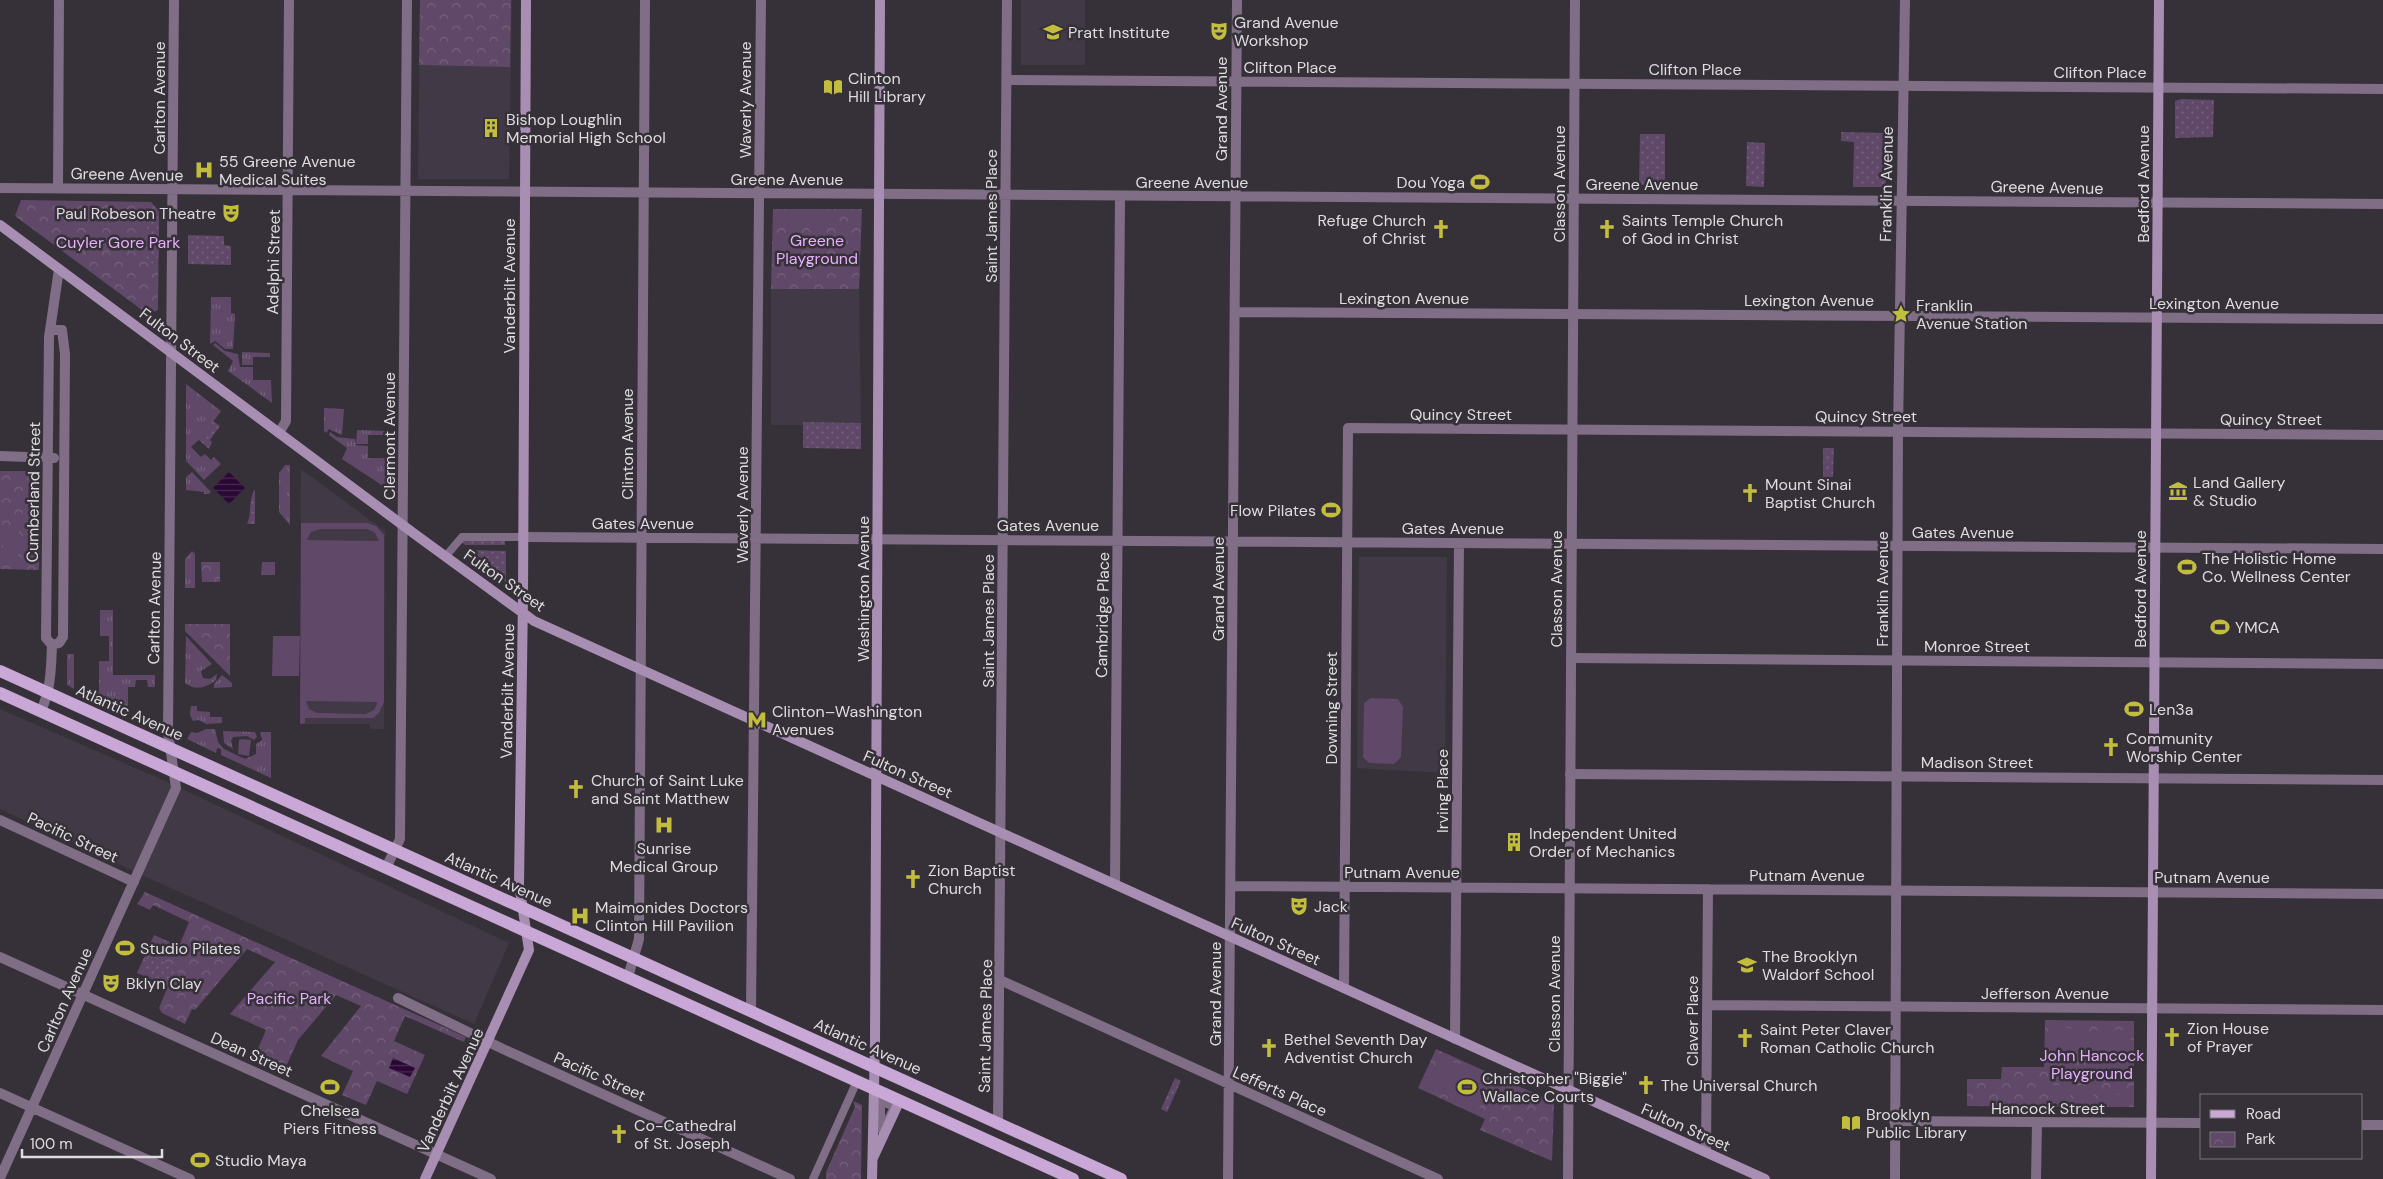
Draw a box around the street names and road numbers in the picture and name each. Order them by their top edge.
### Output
street label: Carlton Avenue [149,41,170,155]
street label: Waverly Avenue [735,41,756,159]
street label: Grand Avenue [1211,57,1232,161]
street label: Clifton Place [1243,57,1337,78]
street label: Clifton Place [1648,59,1742,80]
street label: Clifton Place [2053,62,2147,83]
street label: Classon Avenue [1549,125,1570,243]
street label: Bedford Avenue [2133,125,2154,243]
street label: Franklin Avenue [1875,126,1898,242]
street label: Saint James Place [981,149,1002,283]
street label: Greene Avenue [70,163,184,186]
street label: Greene Avenue [731,169,843,190]
street label: Greene Avenue [1136,172,1248,193]
street label: Greene Avenue [1586,174,1698,195]
street label: Greene Avenue [1990,176,2104,199]
street label: Adelphi Street [262,209,285,315]
street label: Vanderbilt Avenue [499,218,520,354]
street label: Lexington Avenue [1339,288,1469,309]
street label: Lexington Avenue [1744,290,1874,311]
street label: Lexington Avenue [2149,293,2279,314]
street label: Fulton Street [135,303,224,378]
street label: Clermont Avenue [379,372,400,500]
street label: Clinton Avenue [617,388,638,500]
street label: Quincy Street [1410,404,1512,425]
street label: Quincy Street [1815,406,1917,427]
street label: Quincy Street [2220,409,2322,430]
street label: Cumberland Street [22,421,45,563]
street label: Waverly Avenue [732,446,753,564]
street label: Gates Avenue [592,513,694,534]
street label: Gates Avenue [997,515,1099,536]
street label: Washington Avenue [853,516,874,662]
street label: Gates Avenue [1402,518,1504,539]
street label: Gates Avenue [1912,522,2014,543]
street label: Classon Avenue [1546,530,1567,648]
street label: Bedford Avenue [2130,530,2151,648]
street label: Franklin Avenue [1872,531,1893,647]
street label: Grand Avenue [1208,537,1229,641]
street label: Fulton Street [460,544,550,616]
street label: Carlton Avenue [143,551,166,665]
street label: Cambridge Place [1091,552,1114,678]
street label: Saint James Place [978,554,999,688]
street label: Vanderbilt Avenue [496,623,519,759]
street label: Monroe Street [1924,636,2030,657]
street label: Downing Street [1321,651,1342,765]
street label: Atlantic Avenue [73,679,187,746]
street label: Fulton Street [860,745,956,803]
street label: Irving Place [1432,749,1453,833]
street label: Madison Street [1921,752,2033,773]
street label: Pacific Street [24,807,122,868]
street label: Atlantic Avenue [442,846,556,913]
street label: Putnam Avenue [1344,862,1460,883]
street label: Putnam Avenue [1749,865,1865,886]
street label: Putnam Avenue [2154,867,2270,888]
street label: Fulton Street [1228,912,1324,970]
street label: Classon Avenue [1544,935,1565,1053]
street label: Grand Avenue [1205,942,1226,1046]
street label: Carlton Avenue [32,944,97,1056]
street label: Saint James Place [974,959,997,1093]
street label: Claver Place [1682,976,1703,1066]
street label: Jefferson Avenue [1981,983,2109,1004]
street label: Atlantic Avenue [811,1013,925,1080]
street label: Vanderbilt Avenue [412,1025,489,1156]
street label: Dean Street [208,1027,296,1082]
street label: Pacific Street [551,1047,649,1106]
street label: Lefferts Place [1229,1061,1330,1122]
street label: Fulton Street [1638,1098,1734,1156]
street label: Hancock Street [1991,1098,2105,1119]

